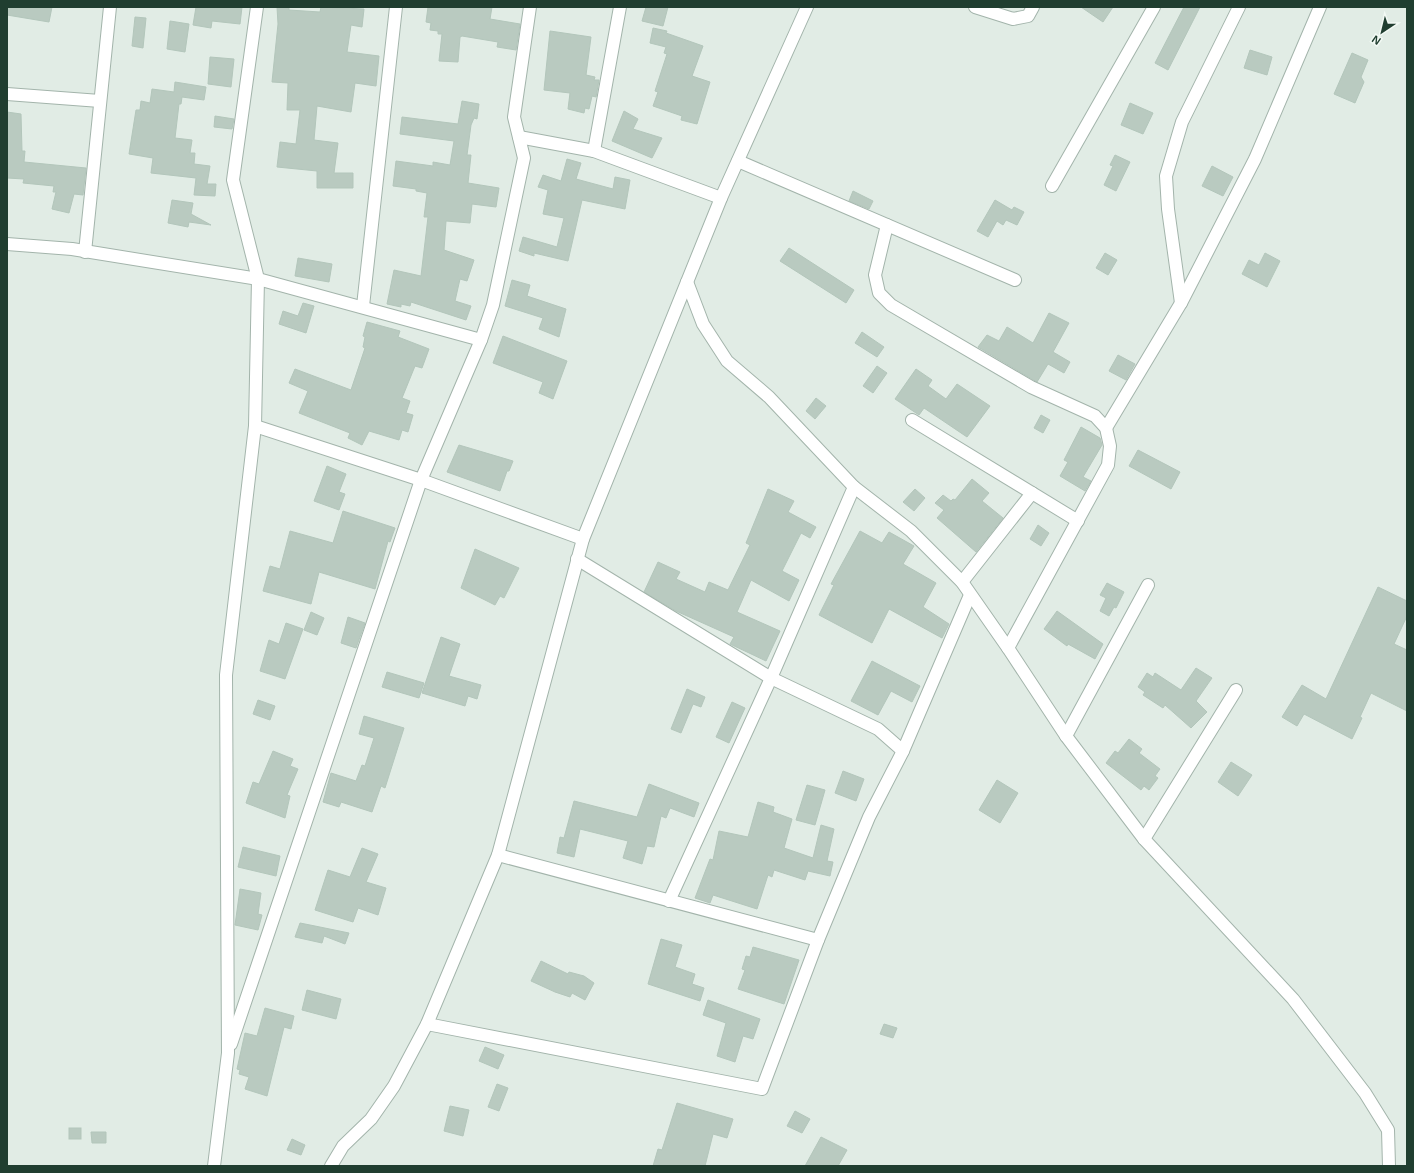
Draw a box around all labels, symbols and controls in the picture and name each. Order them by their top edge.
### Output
north arrow [1362,12,1402,52]
text: N [1370,33,1383,47]

